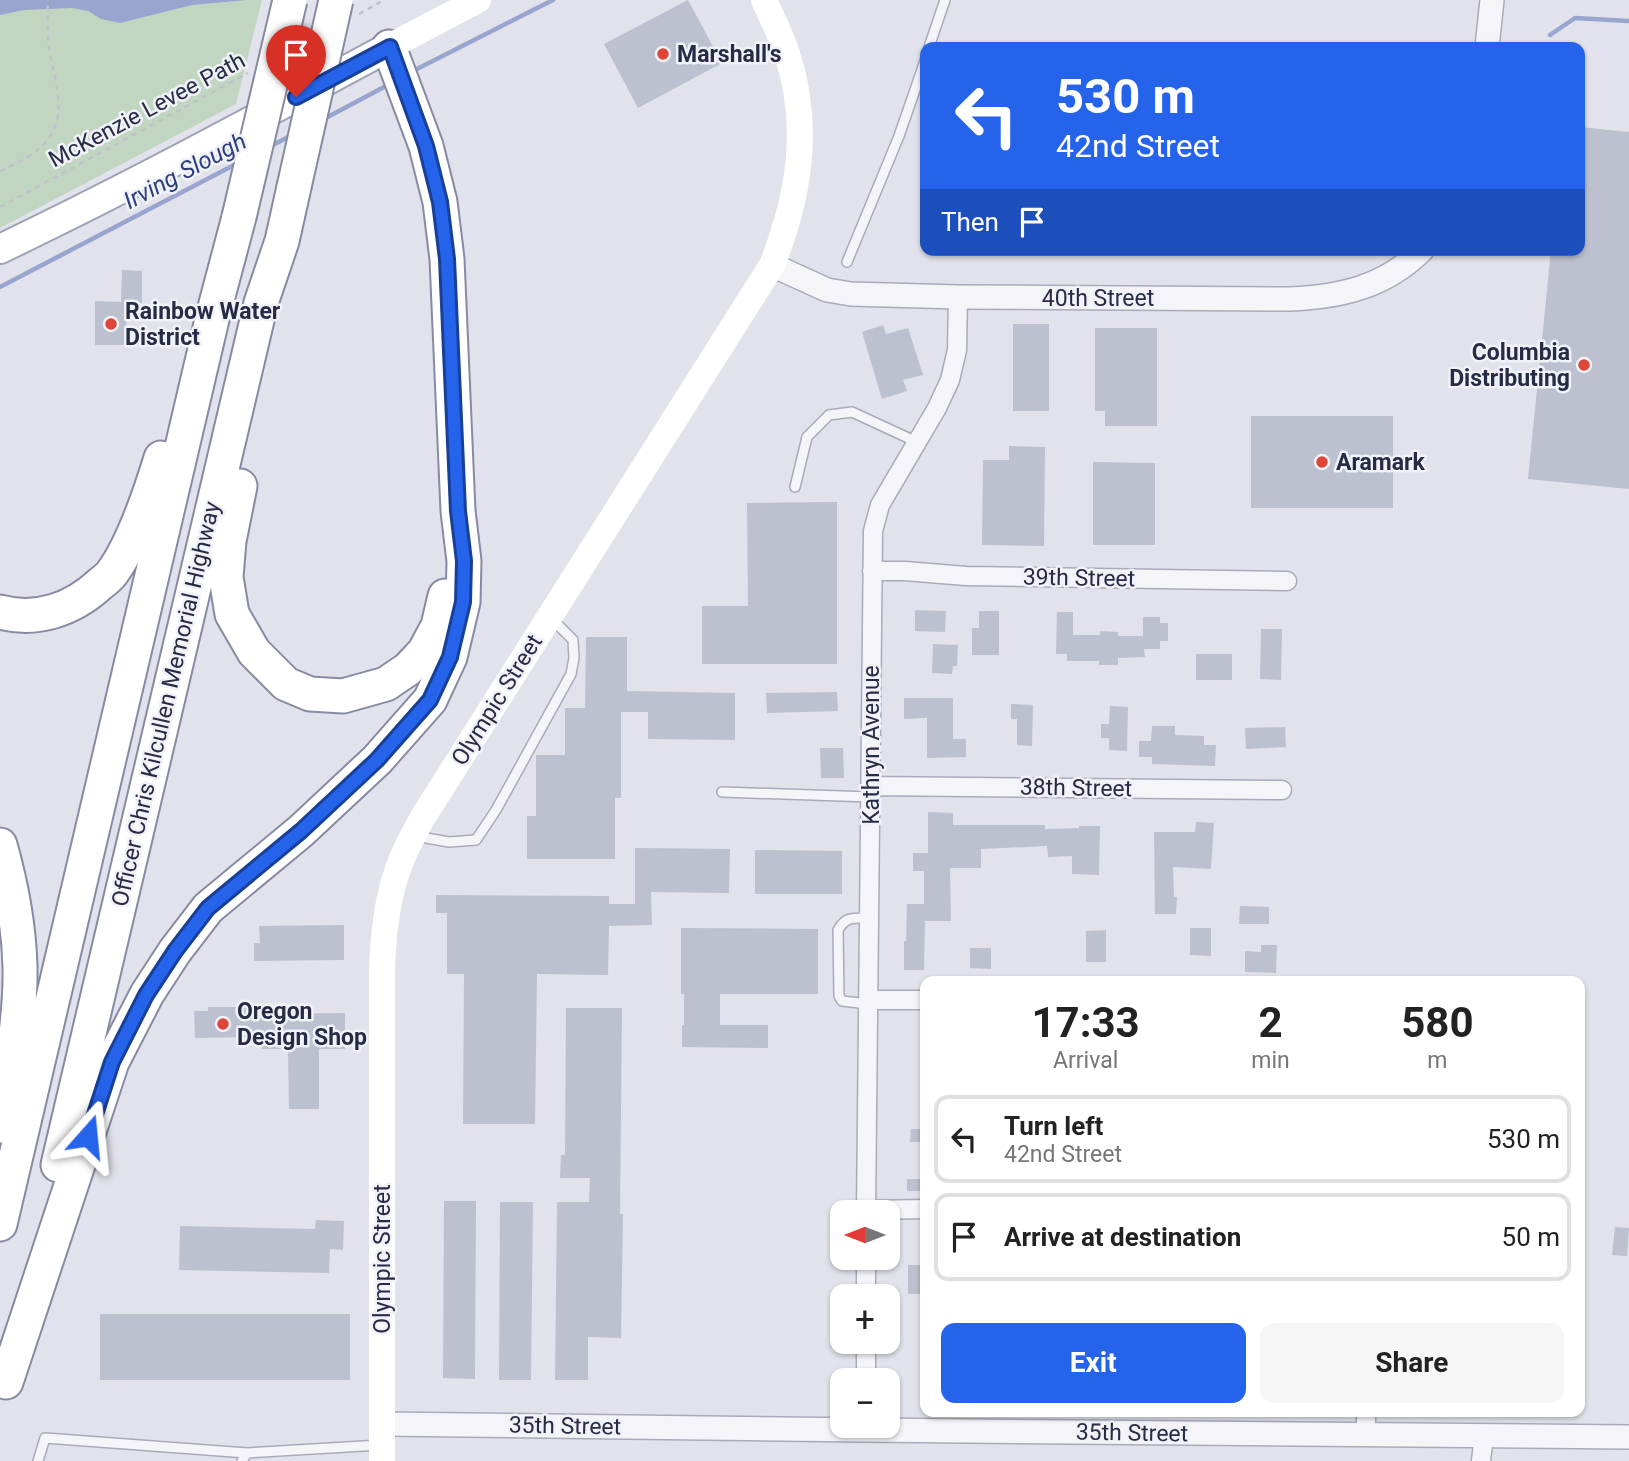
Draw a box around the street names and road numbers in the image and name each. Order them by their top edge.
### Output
street label: McKenzie Levee Path [44,47,250,173]
street label: 40th Street [1042,285,1154,312]
street label: Officer Chris Kilcullen Memorial Highway [106,499,226,909]
street label: 39th Street [1023,564,1135,592]
street label: Olympic Street [446,629,548,771]
street label: Kathryn Avenue [858,665,885,825]
street label: 38th Street [1020,774,1132,802]
street label: Olympic Street [369,1184,396,1334]
street label: 35th Street [509,1412,621,1440]
street label: 35th Street [1076,1419,1188,1447]

